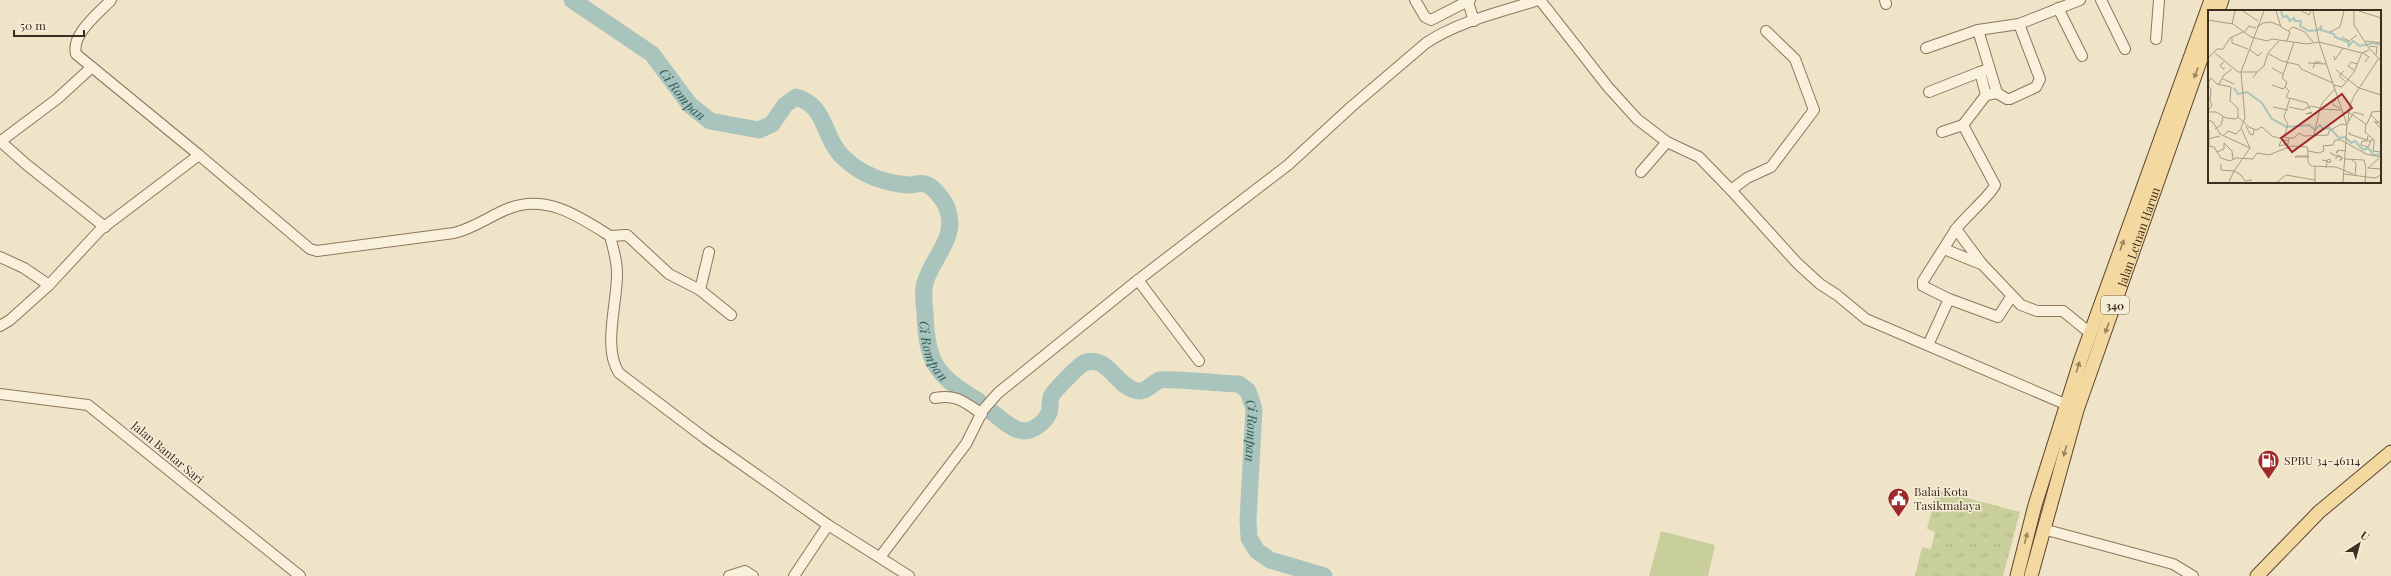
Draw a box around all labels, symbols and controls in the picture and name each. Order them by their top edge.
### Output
inset map [2208,10,2381,183]
scale bar [14,12,84,38]
text: 50 m [20,17,46,33]
water label: Ci Rompan [657,64,710,123]
one-way arrow [2192,67,2198,79]
street label: Jalan Letnan Harun [2113,185,2163,290]
one-way arrow [2120,239,2126,251]
road number: 340 [2101,296,2129,314]
water label: Ci Rompan [917,320,952,384]
one-way arrow [2104,322,2110,334]
one-way arrow [2075,361,2081,373]
water label: Ci Rompan [1243,397,1263,462]
street label: Jalan Bantar Sari [128,416,208,487]
one-way arrow [2062,445,2068,457]
fuel station icon: SPBU 34-46114 [2255,447,2281,480]
place label: SPBU 34-46114 [2284,452,2360,468]
place label: Balai Kota Tasikmalaya [1914,483,1981,513]
public building icon: Balai Kota Tasikmalaya [1886,485,1912,518]
north arrow [2339,524,2379,564]
text: U [2358,527,2373,544]
one-way arrow [2024,532,2030,544]

